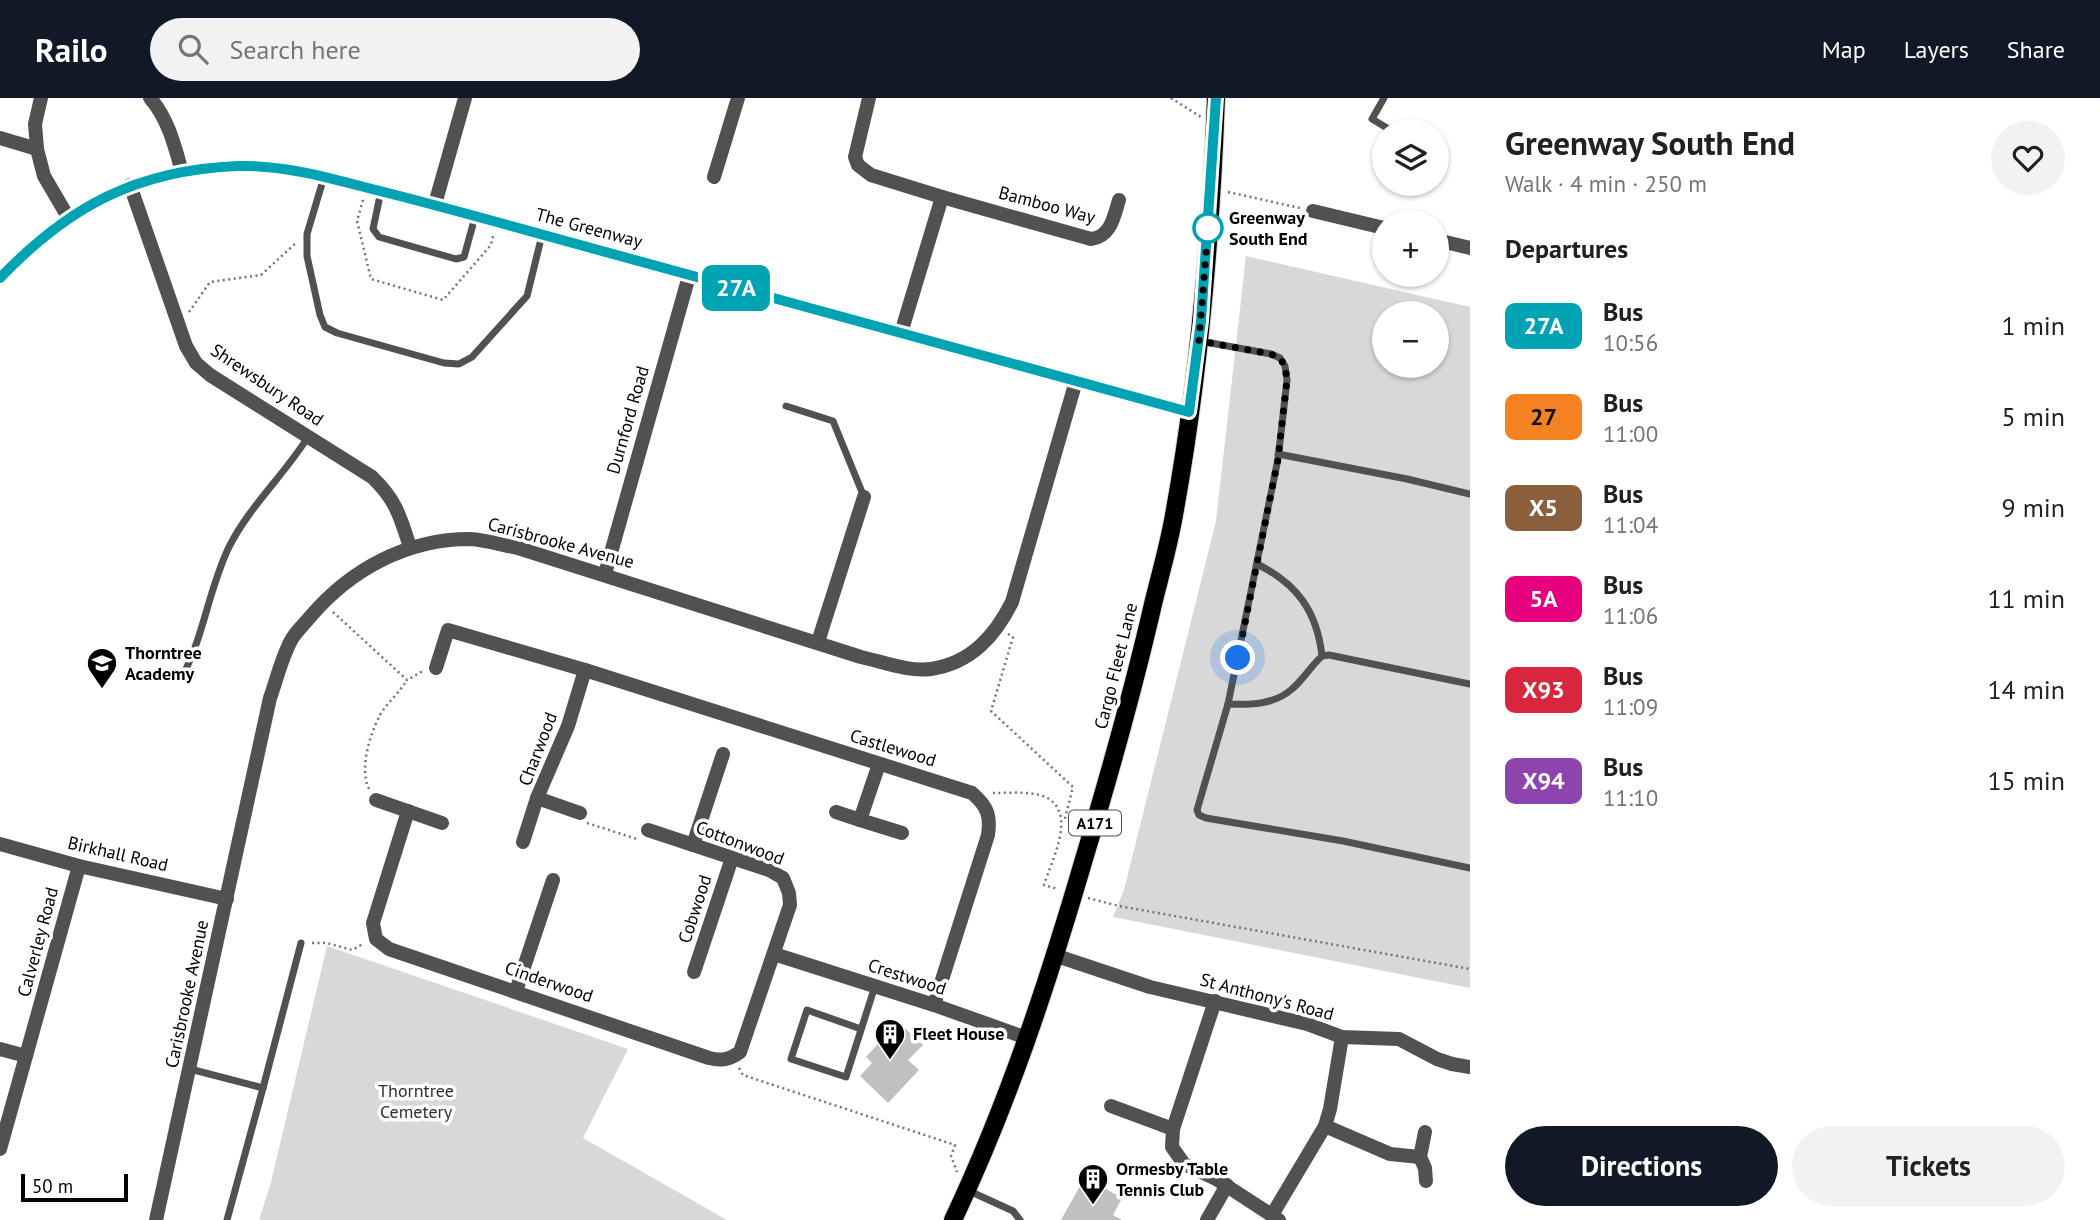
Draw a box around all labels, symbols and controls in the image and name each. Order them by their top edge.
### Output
search box [150,18,640,81]
text: Railo [35,28,108,71]
icon: search [174,30,212,68]
text: Search here [230,33,361,66]
text: Map [1822,34,1866,65]
text: Layers [1904,34,1969,65]
text: Share [2007,34,2065,65]
map controls [1372,119,1449,378]
button: layers [1372,119,1449,196]
text: Greenway South End [1505,121,1795,164]
button: heart [1991,121,2065,195]
text: Walk · 4 min · 250 m [1505,169,1707,198]
street label: Bamboo Way [996,181,1099,229]
street label: The Greenway [533,202,646,253]
place label: Greenway South End [1229,206,1307,250]
button: + [1372,210,1449,287]
marker: Greenway South End [1193,213,1223,243]
text: Departures [1505,232,1628,265]
line badge: 27A [696,265,776,311]
text: 27A [716,272,756,303]
text: Bus [1603,295,1643,328]
button: − [1372,301,1449,378]
text: 1 min [2002,309,2065,342]
text: 27A [1523,310,1564,341]
text: 10:56 [1603,328,1658,357]
street label: Shrewsbury Road [206,338,328,431]
street label: Durnford Road [601,363,654,477]
text: Bus [1603,386,1643,419]
text: 5 min [2002,400,2065,433]
text: 27 [1530,401,1557,432]
text: 11:00 [1603,419,1658,448]
text: Bus [1603,477,1643,510]
text: 9 min [2002,491,2065,524]
text: X5 [1529,492,1558,523]
text: 11:04 [1603,510,1658,539]
street label: Carisbrooke Avenue [485,512,637,573]
text: Bus [1603,568,1643,601]
text: 11 min [1987,582,2065,615]
text: 5A [1529,583,1558,614]
street label: Cargo Fleet Lane [1089,600,1142,732]
text: 11:06 [1603,601,1658,630]
your location [1220,640,1255,675]
place label: Thorntree Academy [125,641,202,685]
school or university icon: Thorntree Academy [85,646,119,690]
text: Bus [1603,659,1643,692]
text: 14 min [1987,673,2065,706]
text: X93 [1522,674,1565,705]
text: 11:09 [1603,692,1658,721]
street label: Charwood [513,709,562,789]
street label: Castlewood [847,724,939,772]
text: Bus [1603,750,1643,783]
text: 15 min [1987,764,2065,797]
text: X94 [1522,765,1565,796]
text: 11:10 [1603,783,1658,812]
road number: A171 [1069,810,1121,836]
street label: Cottonwood [693,815,788,870]
street label: Birkhall Road [66,831,171,876]
street label: Cobwood [673,872,716,946]
street label: Calverley Road [12,885,63,999]
street label: Carisbrooke Avenue [160,918,213,1070]
street label: Crestwood [865,953,949,1000]
street label: Cinderwood [502,956,596,1007]
street label: St Anthony's Road [1198,968,1336,1025]
building icon: Fleet House [873,1017,907,1061]
place label: Fleet House [913,1022,1004,1045]
park label: Thorntree Cemetery [378,1079,454,1123]
button: Directions [1505,1126,1778,1206]
button: Tickets [1792,1126,2065,1206]
place label: Ormesby Table Tennis Club [1116,1157,1228,1201]
building icon: Ormesby Table Tennis Club [1076,1162,1110,1206]
scale bar [21,1171,128,1203]
text: 50 m [32,1174,73,1198]

